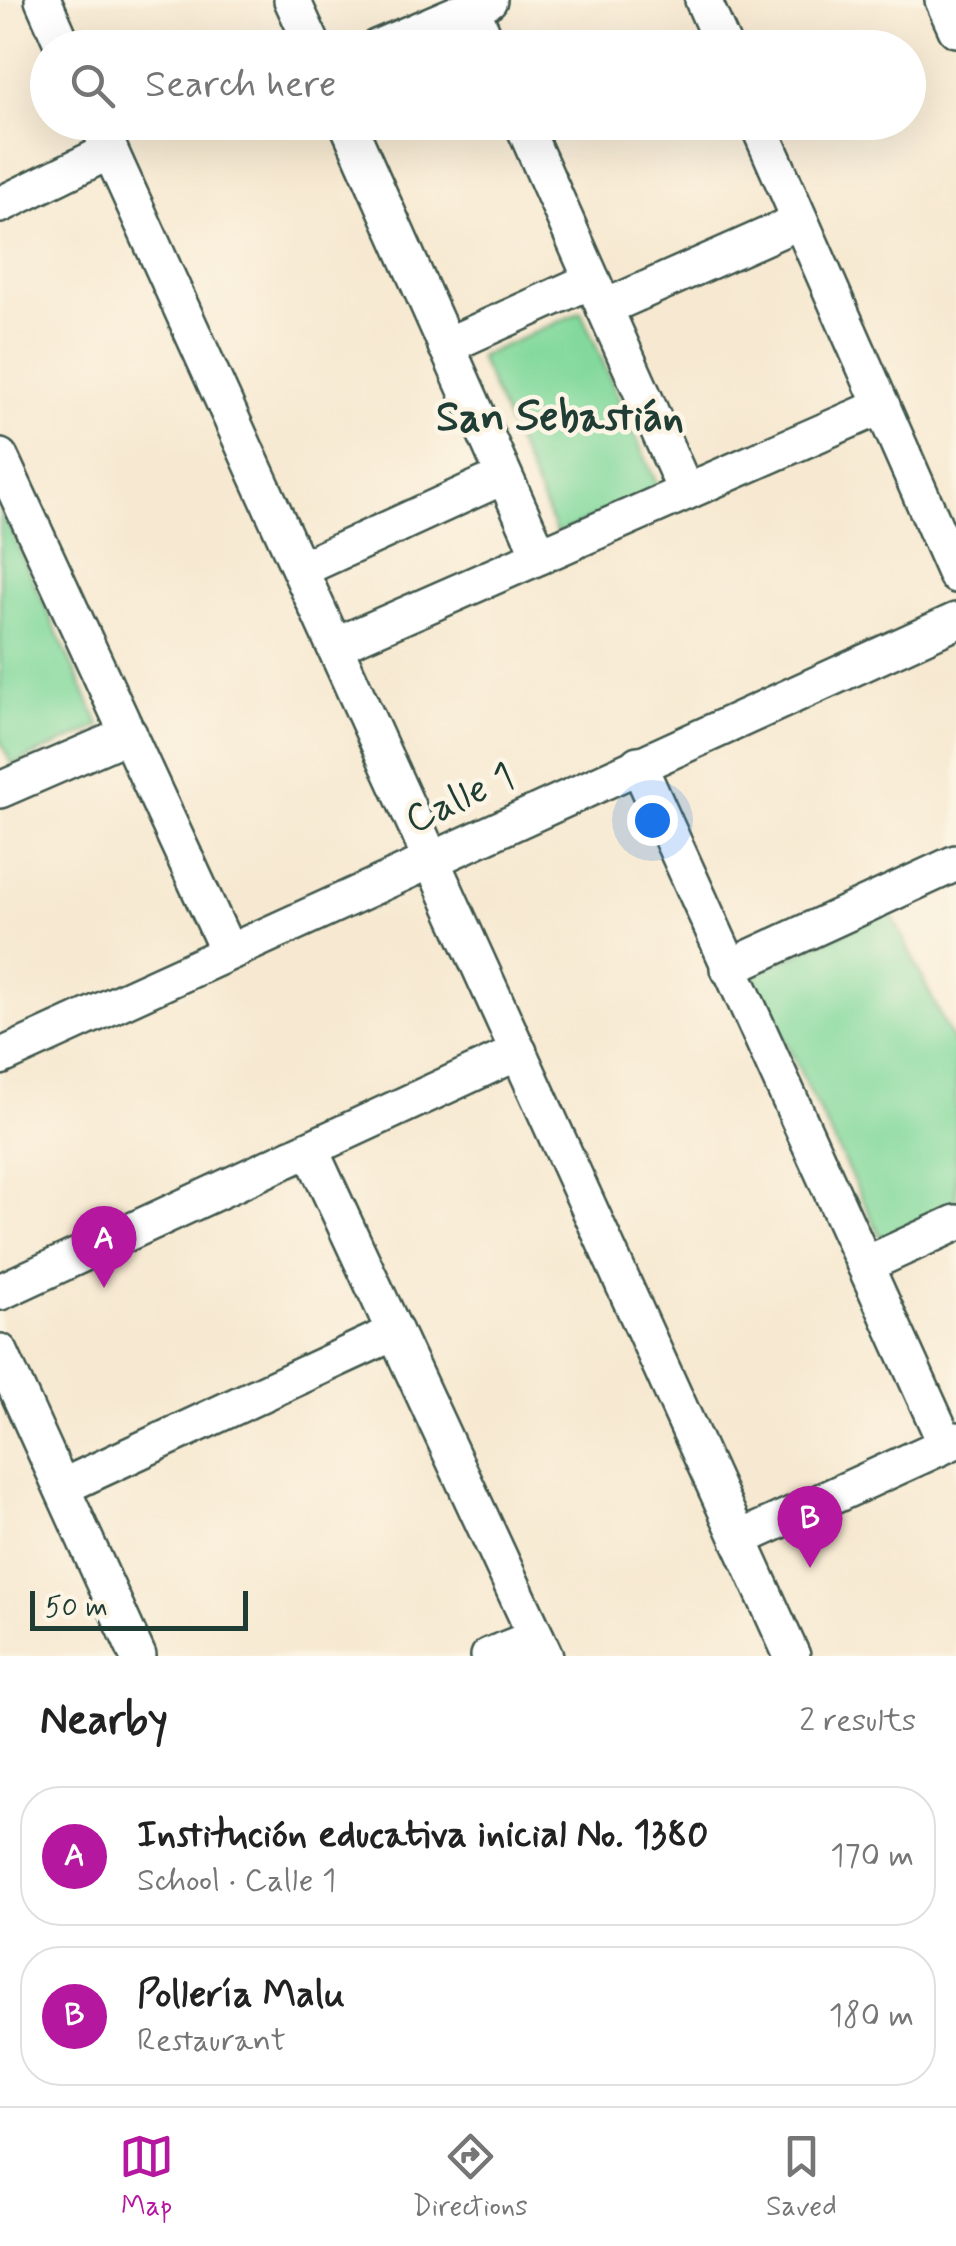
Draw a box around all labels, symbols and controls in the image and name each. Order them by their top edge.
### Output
search box [30,30,926,140]
icon: search [65,58,120,113]
text: Search here [145,61,336,110]
district label: San Sebastián [436,391,684,446]
street label: Calle 1 [397,751,523,847]
your location [627,795,678,846]
pin: A [72,1206,136,1288]
pin: B [778,1486,842,1568]
scale bar [30,1586,248,1630]
text: 50 m [45,1590,108,1627]
text: Nearby [40,1694,168,1749]
text: 2 results [799,1700,916,1742]
text: Institución educativa inicial No. 1380 [137,1811,708,1860]
text: A [64,1835,85,1877]
text: 170 m [830,1835,914,1877]
text: School · Calle 1 [137,1860,336,1902]
text: Pollería Malu [137,1971,345,2020]
text: B [64,1995,85,2037]
text: 180 m [829,1995,914,2037]
text: Restaurant [137,2020,286,2062]
tab: Map [119,2129,174,2226]
tab: Directions [413,2129,528,2226]
tab: Saved [766,2129,837,2226]

